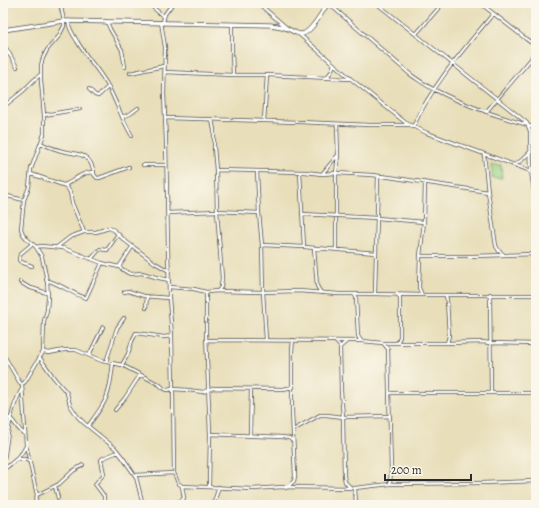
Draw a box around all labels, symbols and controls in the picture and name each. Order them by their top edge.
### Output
scale bar [385,456,471,482]
text: 200 m [391,462,422,478]

